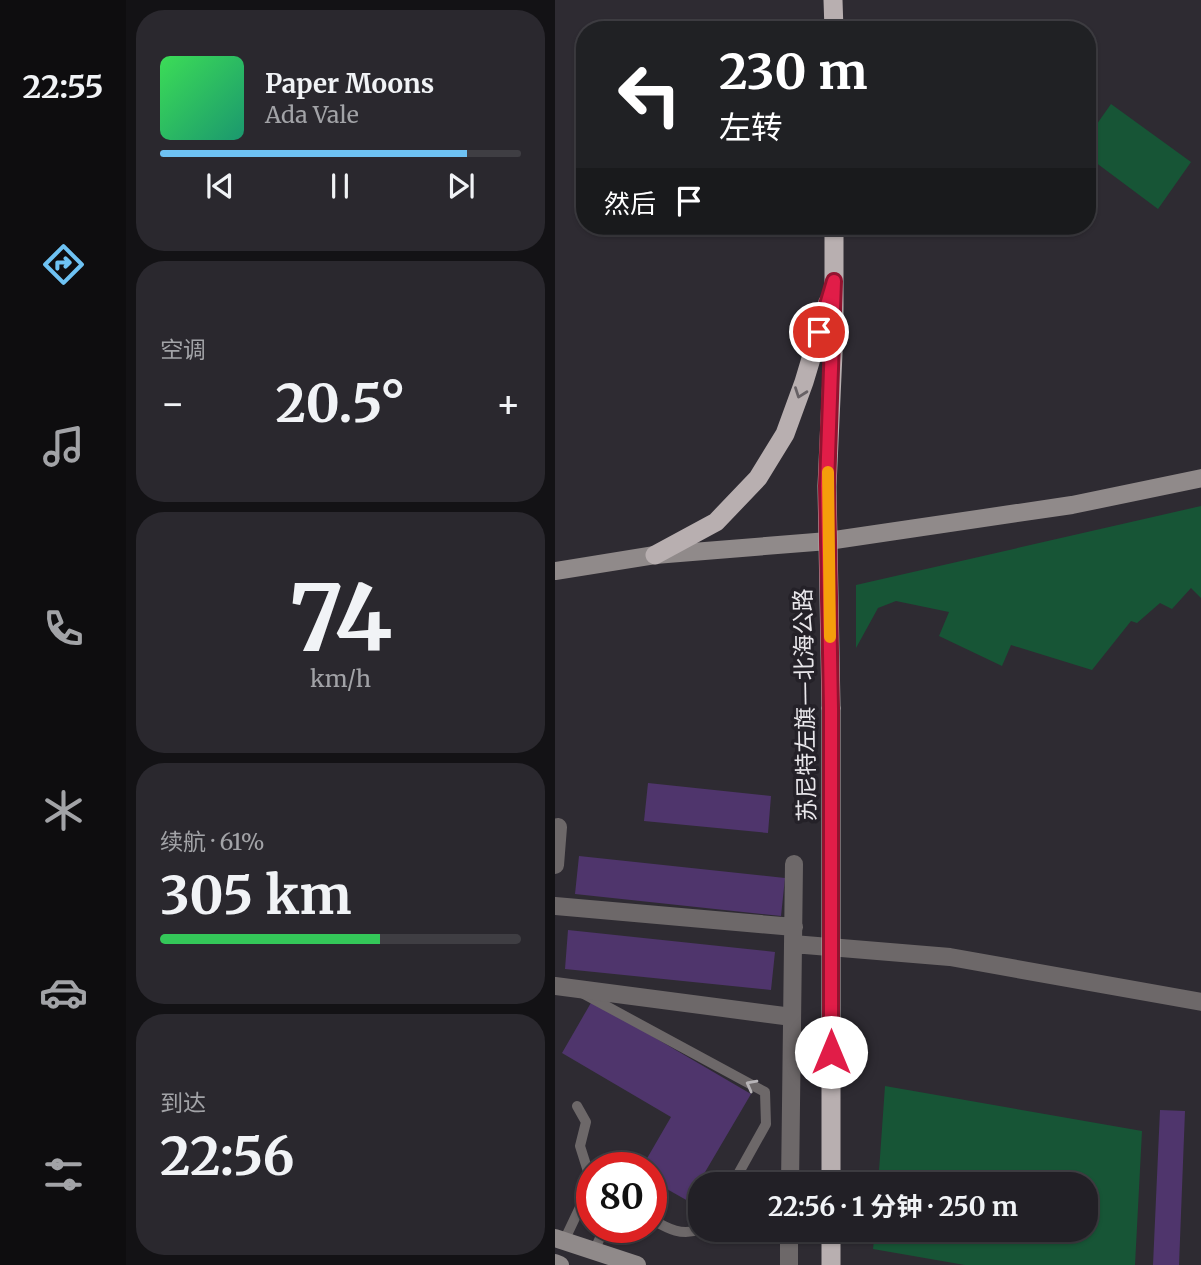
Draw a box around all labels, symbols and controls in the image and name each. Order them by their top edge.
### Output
text: 230 m [719,41,867,102]
icon: left [604,49,695,140]
text: 22:55 [23,67,103,107]
text: Paper Moons [265,67,434,100]
text: Ada Vale [265,100,359,129]
text: 左转 [719,108,783,148]
icon: previous [201,167,239,205]
icon: pause [321,167,359,205]
icon: next [442,167,480,205]
icon: arrive [670,182,708,220]
text: 然后 [604,187,656,220]
icon: directions [39,240,88,289]
pin [789,302,849,362]
icon: arrive [800,313,838,351]
text: 空调 [160,335,206,364]
text: 20.5° [276,371,405,436]
text: − [160,380,185,427]
text: + [496,380,521,427]
one-way arrow [794,387,808,399]
icon: music [39,422,88,471]
text: 74 [289,561,392,676]
street label: 苏尼特左旗—北海公路 [788,588,821,822]
icon: phone [39,604,88,653]
text: km/h [310,664,371,693]
icon: climate [39,786,88,835]
text: 续航 · 61% [160,827,264,856]
text: 305 km [160,863,352,928]
icon: car [39,968,88,1017]
position arrow [794,1015,868,1089]
one-way arrow [746,1079,758,1093]
text: 到达 [160,1088,206,1117]
text: 22:56 [160,1124,295,1189]
icon: filters [39,1150,88,1199]
speed limit sign: 80 [576,1152,667,1243]
text: 22:56 · 1 分钟 · 250 m [768,1190,1018,1223]

